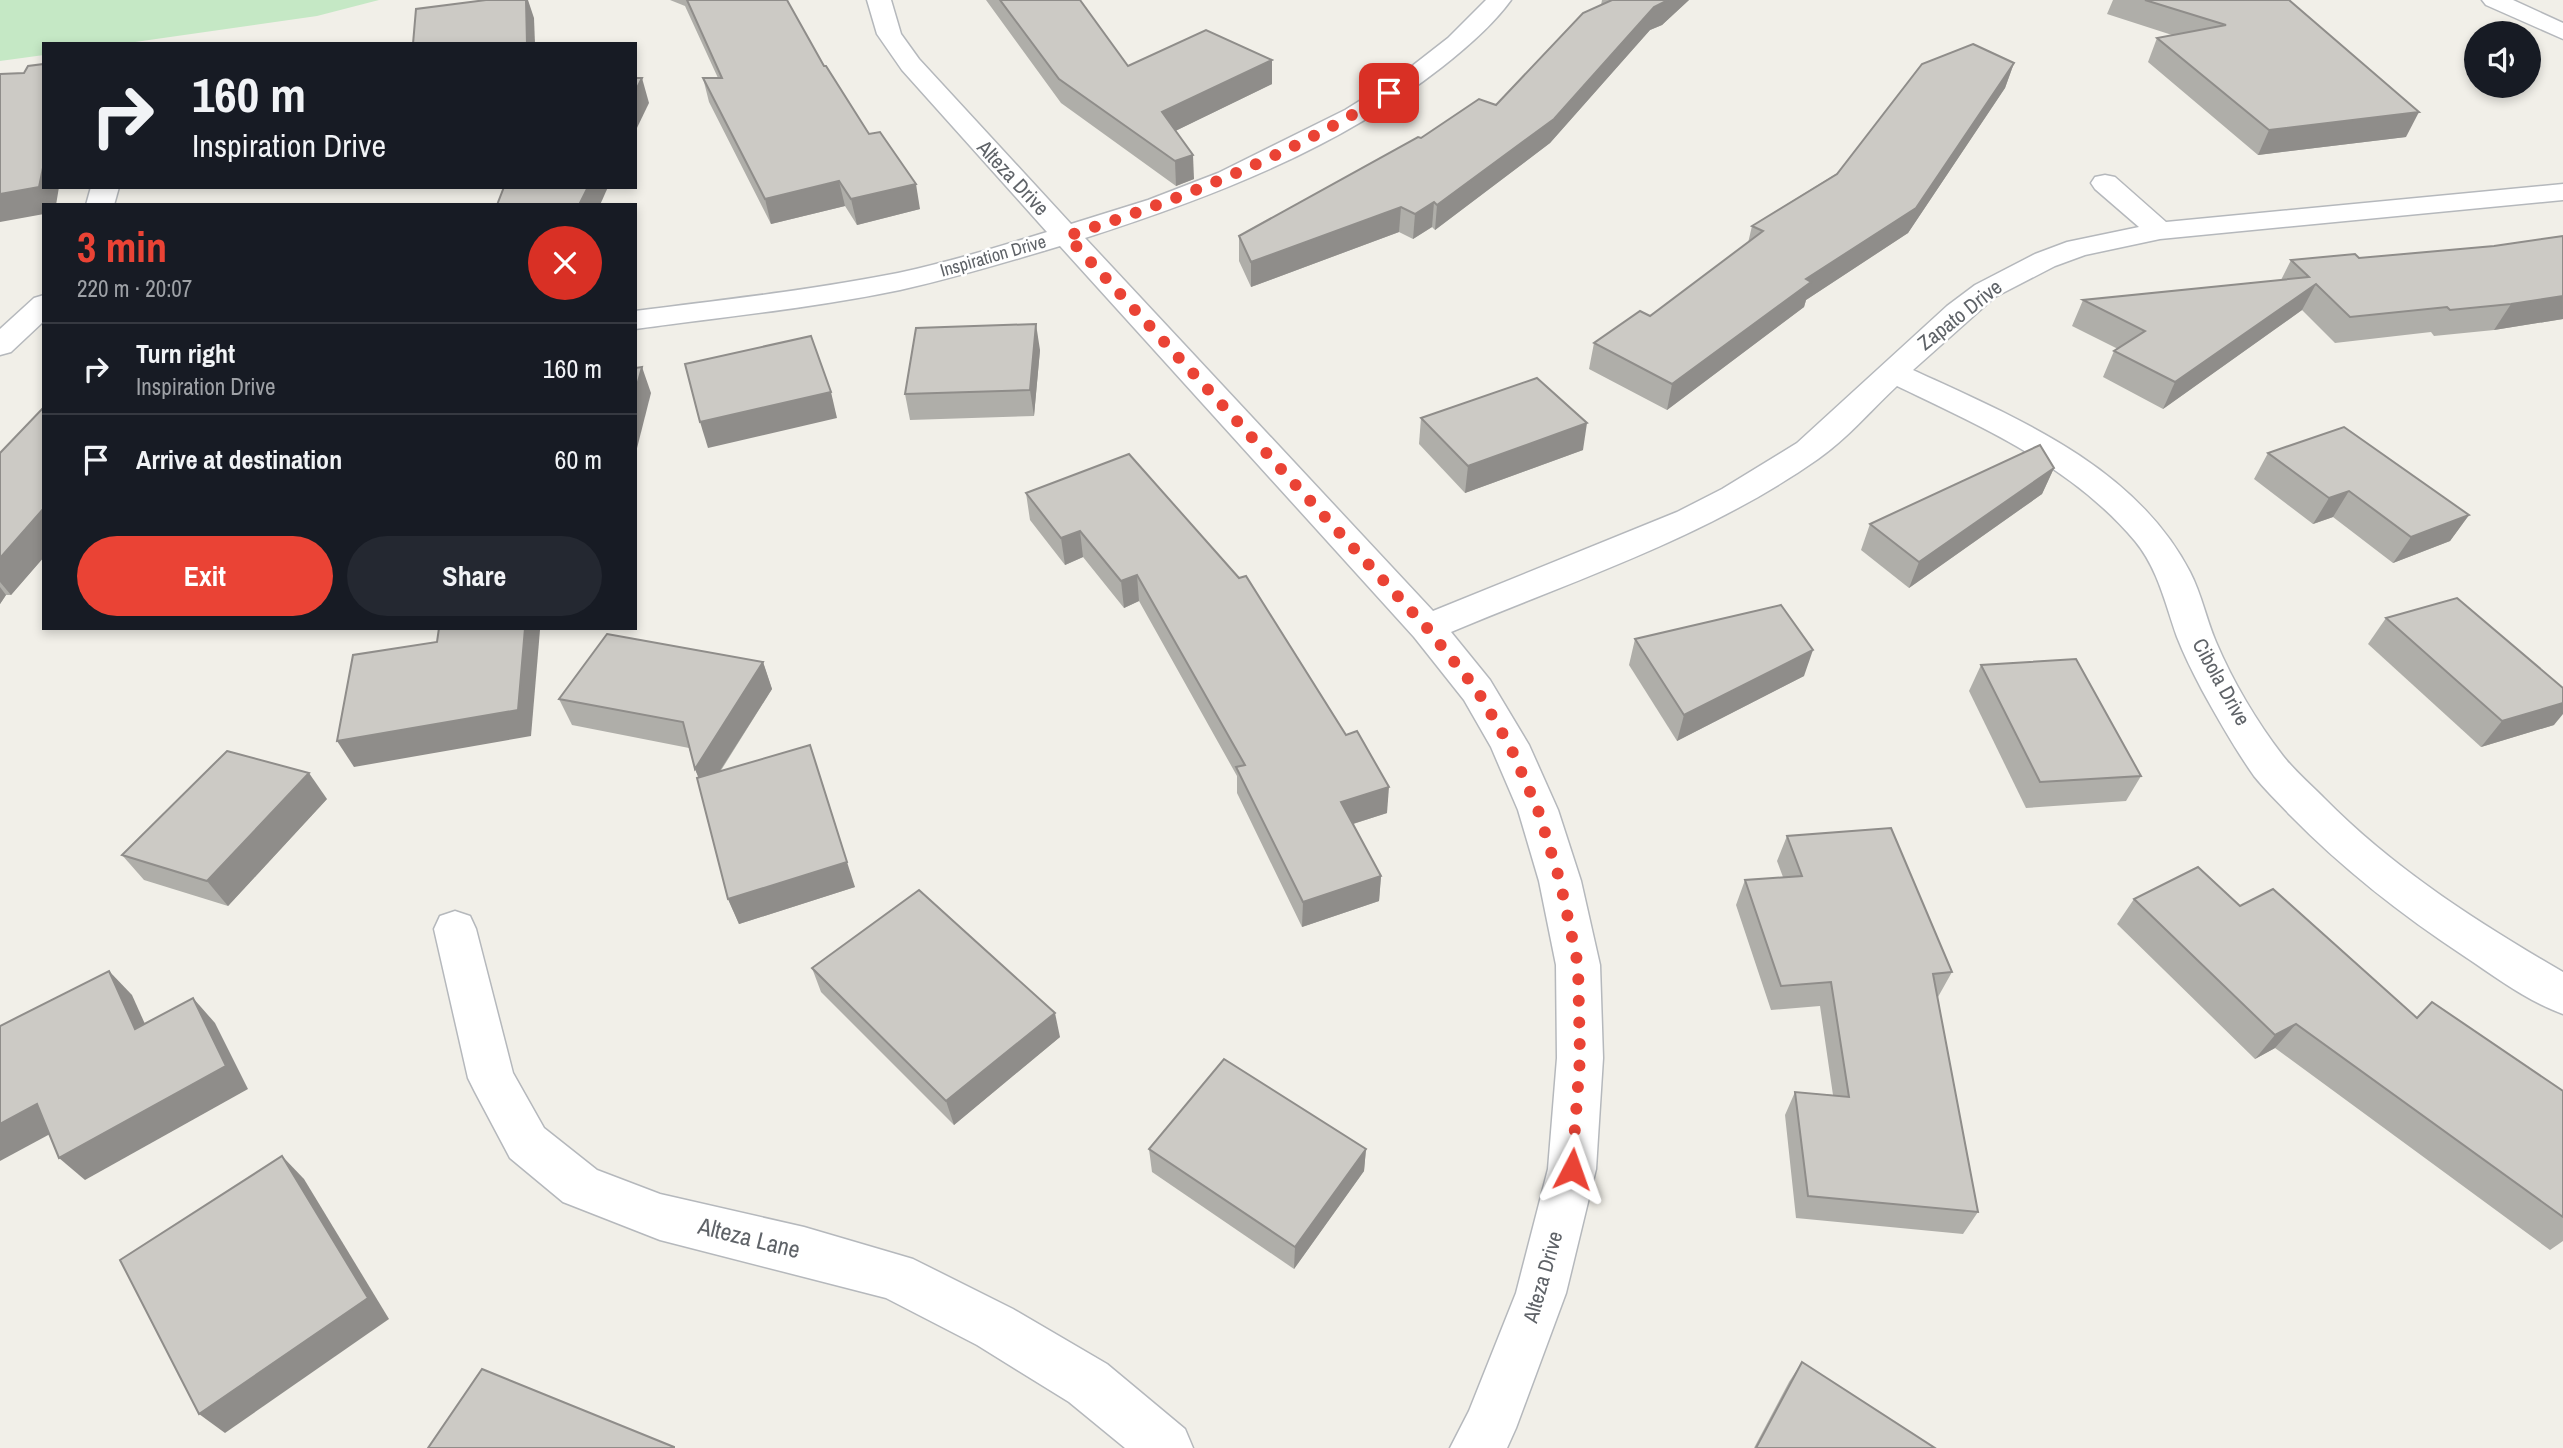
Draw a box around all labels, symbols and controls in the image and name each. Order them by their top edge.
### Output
map controls [2464,21,2541,98]
button: sound [2464,21,2541,98]
text: 160 m [192,61,306,127]
pin [1359,63,1419,123]
icon: right [77,70,168,161]
icon: arrive [1370,74,1408,112]
text: Inspiration Drive [192,124,386,167]
street label: Alteza Drive [970,133,1056,222]
text: 3 min [77,219,167,275]
button: close [528,226,602,300]
street label: Inspiration Drive [937,228,1049,283]
text: 220 m · 20:07 [77,273,192,304]
street label: Zapato Drive [1912,273,2008,357]
text: Turn right [136,336,235,371]
icon: right [77,350,115,388]
text: 160 m [543,351,602,386]
text: Inspiration Drive [136,371,275,402]
icon: arrive [77,441,115,479]
text: Arrive at destination [136,442,342,477]
text: 60 m [555,442,602,477]
button: Exit [77,536,333,616]
button: Share [347,536,602,616]
street label: Cibola Drive [2186,633,2257,731]
position arrow [1535,1132,1609,1206]
street label: Alteza Lane [694,1209,804,1265]
street label: Alteza Drive [1515,1228,1569,1327]

